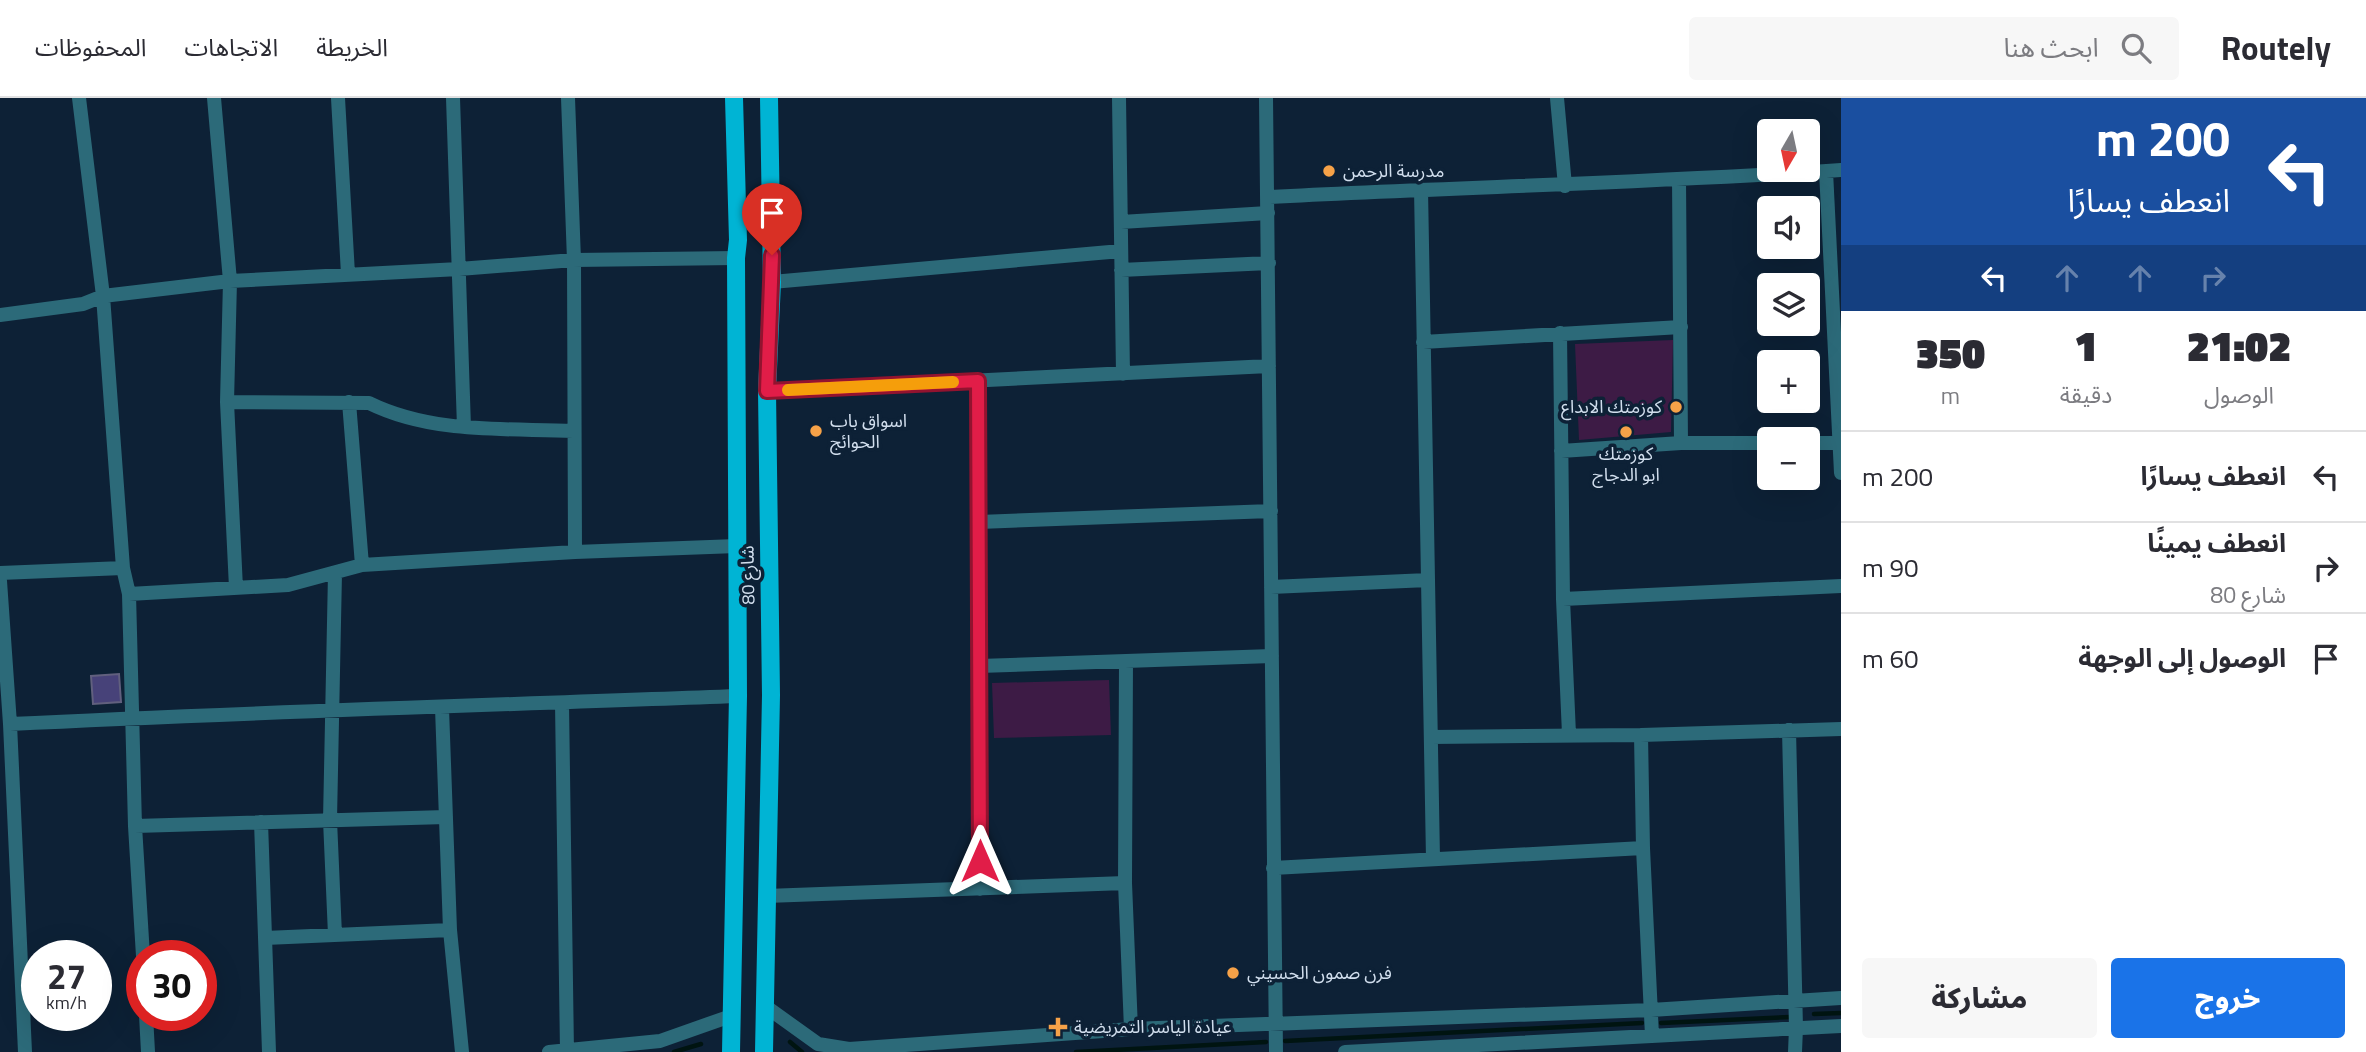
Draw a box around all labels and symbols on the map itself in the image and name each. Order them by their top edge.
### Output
north arrow [1757,119,1820,182]
place label: مدرسة الرحمن [1343,157,1444,184]
marker: مدرسة الرحمن [1321,163,1337,179]
pin [742,183,802,255]
place label: كوزمتك الابداع [1561,393,1663,421]
marker: كوزمتك الابداع [1668,399,1684,415]
place label: اسواق باب الحوائج [830,407,907,455]
marker: اسواق باب الحوائج [808,423,824,439]
marker: كوزمتك ابو الدجاج [1618,424,1634,440]
place label: كوزمتك ابو الدجاج [1592,440,1660,488]
street label: شارع 80 [733,545,763,605]
position arrow [943,824,1017,898]
speed limit sign: 30 [126,940,217,1031]
place label: فرن صمون الحسيني [1247,959,1392,986]
marker: فرن صمون الحسيني [1225,965,1241,981]
place label: عيادة الياسر التمريضية [1074,1013,1232,1040]
marker: عيادة الياسر التمريضية [1048,1017,1068,1037]

